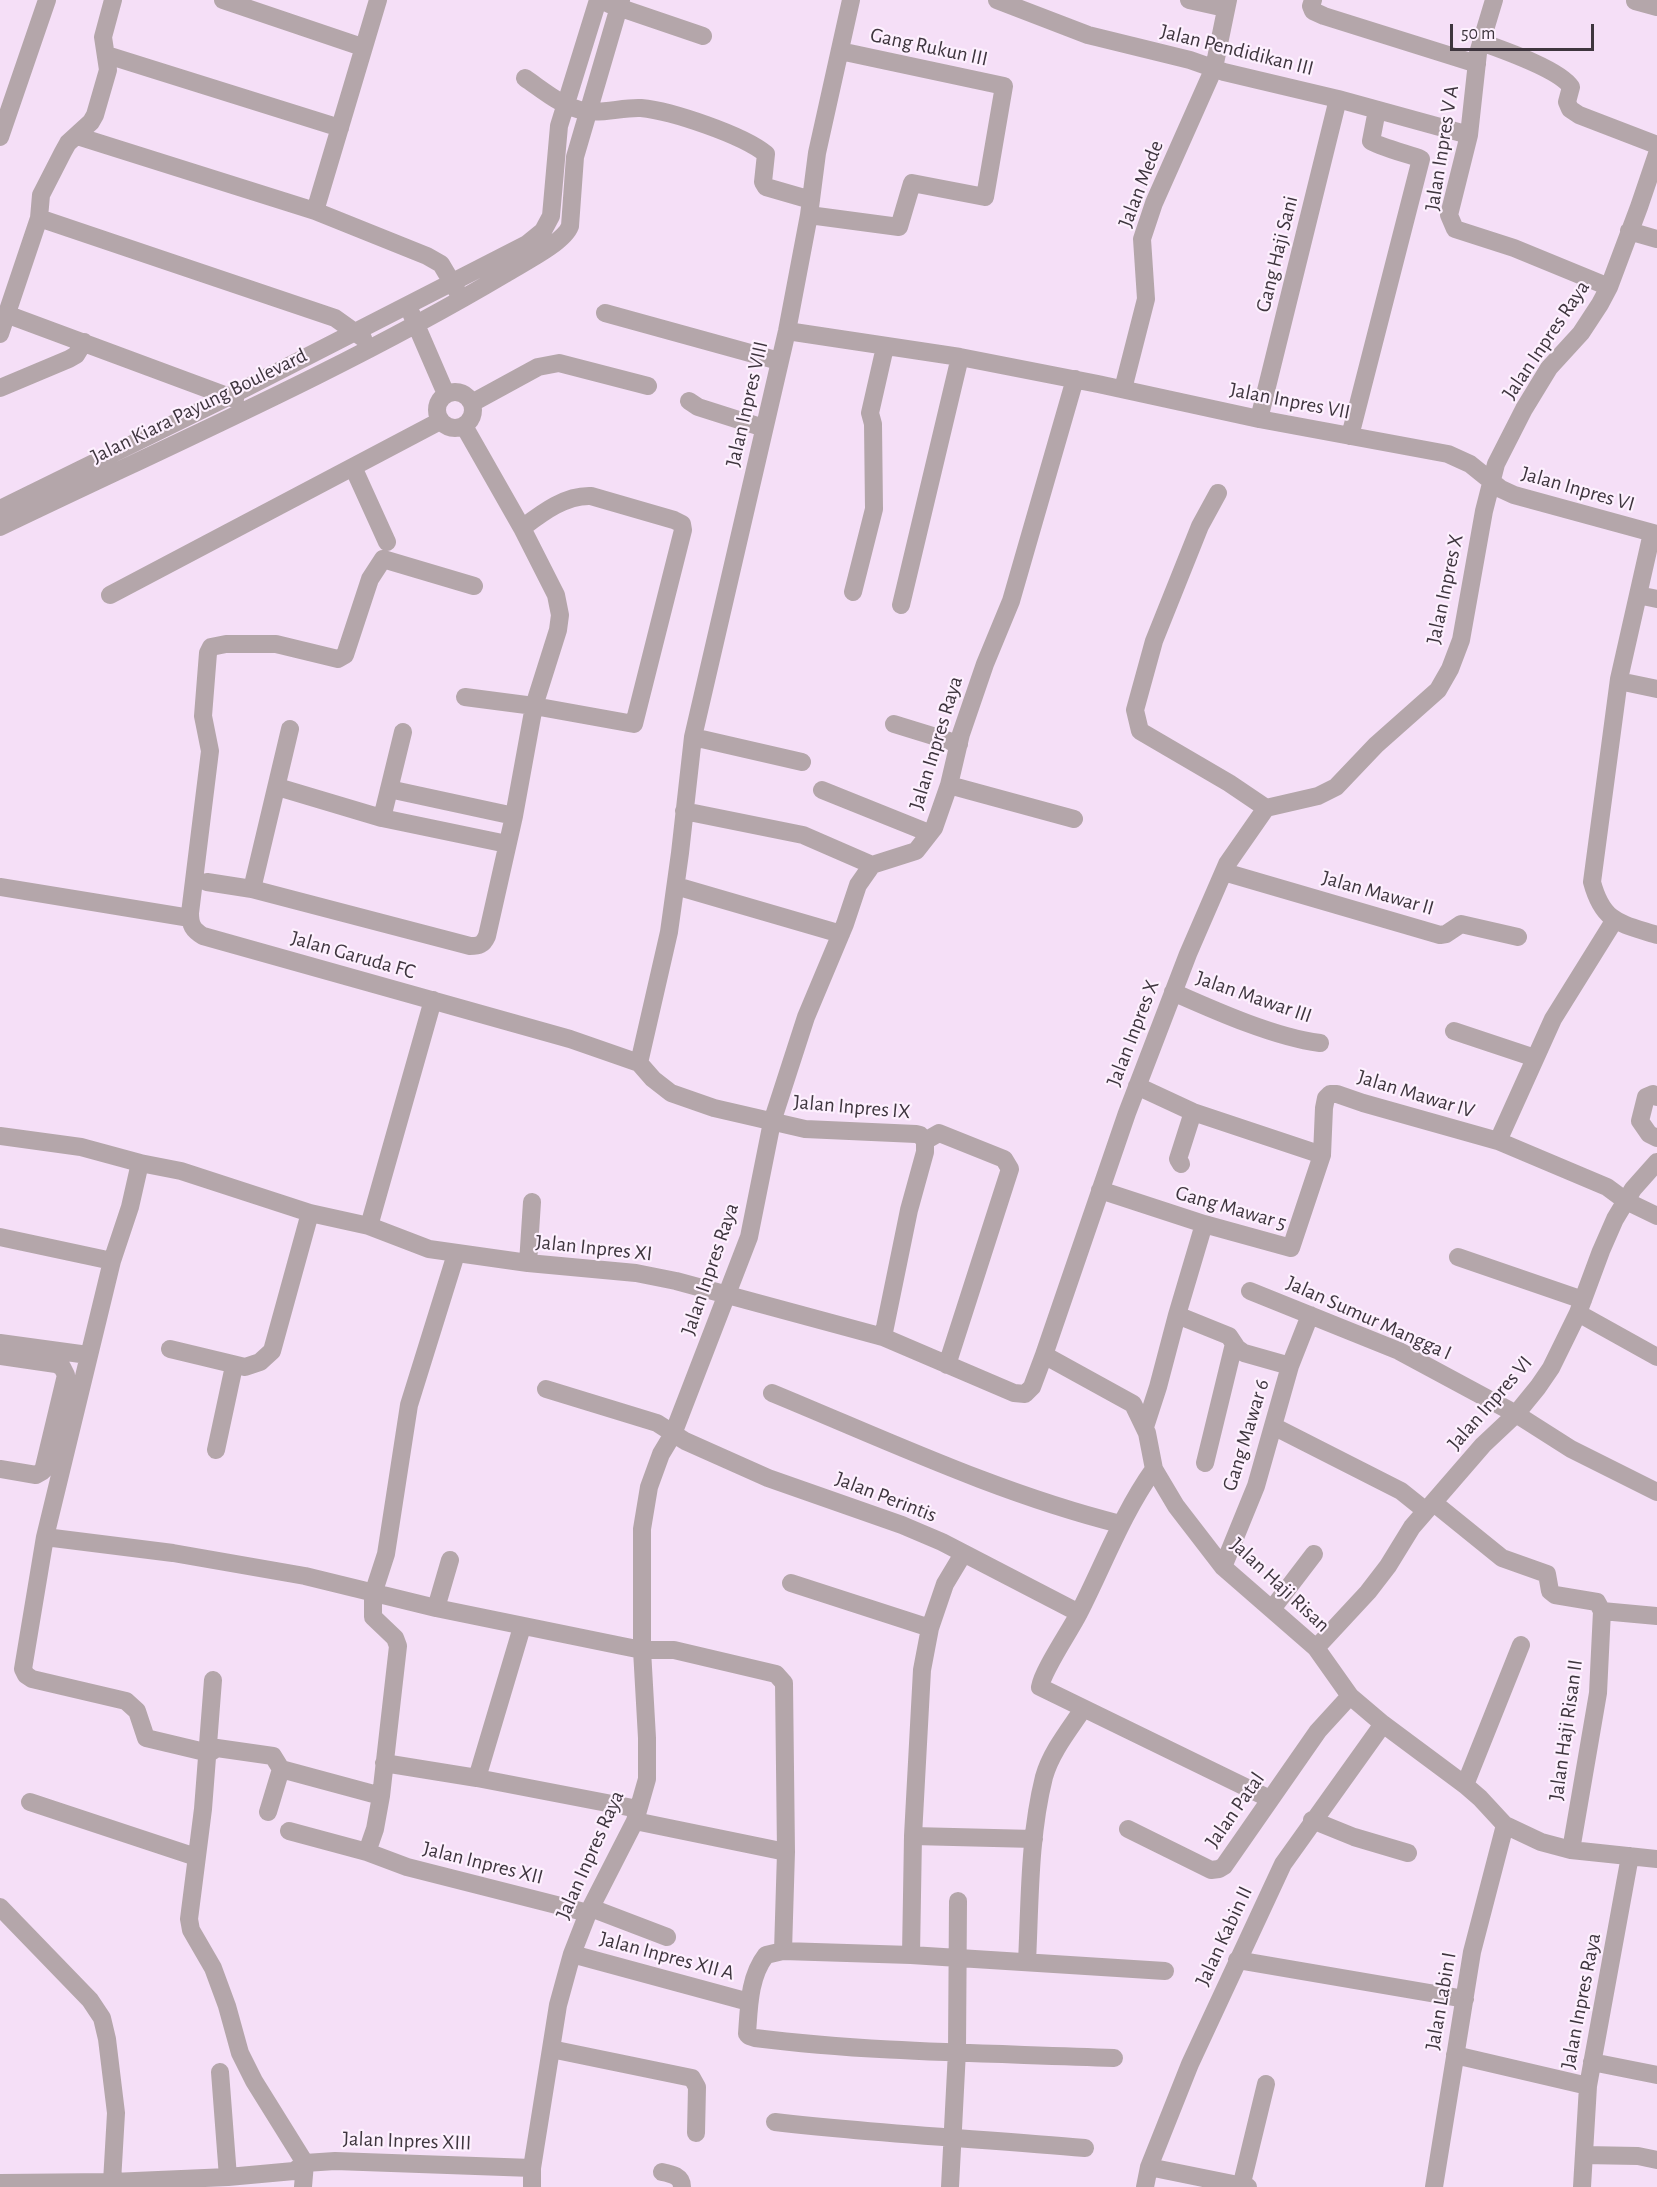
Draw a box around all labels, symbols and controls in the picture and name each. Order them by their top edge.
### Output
scale bar [1453,12,1597,50]
street label: Jalan Pendidikan III [1158,19,1316,81]
street label: Gang Rukun III [868,22,990,72]
text: 50 m [1461,25,1495,43]
street label: Jalan Inpres V A [1420,83,1464,213]
street label: Jalan Mede [1113,137,1169,231]
street label: Gang Haji Sani [1250,193,1304,315]
street label: Jalan Inpres Raya [1497,276,1595,404]
street label: Jalan Inpres VIII [720,339,774,469]
street label: Jalan Kiara Payung Boulevard [87,343,311,469]
street label: Jalan Inpres VII [1228,377,1352,425]
street label: Jalan Inpres VI [1518,461,1638,517]
street label: Jalan Inpres X [1421,532,1469,646]
street label: Jalan Inpres Raya [904,673,968,813]
street label: Jalan Mawar II [1319,865,1437,921]
street label: Jalan Garuda FC [288,925,418,985]
street label: Jalan Mawar III [1193,965,1315,1029]
street label: Jalan Inpres X [1101,976,1165,1090]
street label: Jalan Mawar IV [1354,1064,1478,1124]
street label: Jalan Inpres IX [792,1089,912,1125]
street label: Gang Mawar 5 [1172,1180,1290,1236]
street label: Jalan Inpres Raya [676,1200,744,1338]
street label: Jalan Inpres XI [534,1229,654,1267]
street label: Jalan Sumur Mangga I [1282,1270,1456,1366]
street label: Jalan Inpres VI [1442,1351,1538,1455]
street label: Gang Mawar 6 [1217,1376,1275,1494]
street label: Jalan Perintis [832,1466,940,1528]
street label: Jalan Haji Risan [1225,1532,1335,1638]
street label: Jalan Haji Risan II [1544,1658,1588,1802]
street label: Jalan Patal [1200,1767,1270,1853]
street label: Jalan Inpres Raya [550,1787,630,1923]
street label: Jalan Inpres XII [420,1836,546,1890]
street label: Jalan Kabin II [1190,1882,1258,1990]
street label: Jalan Inpres XII A [597,1926,737,1986]
street label: Jalan Inpres Raya [1555,1931,1607,2071]
street label: Jalan Labin I [1420,1950,1462,2052]
street label: Jalan Inpres XIII [342,2126,472,2156]

